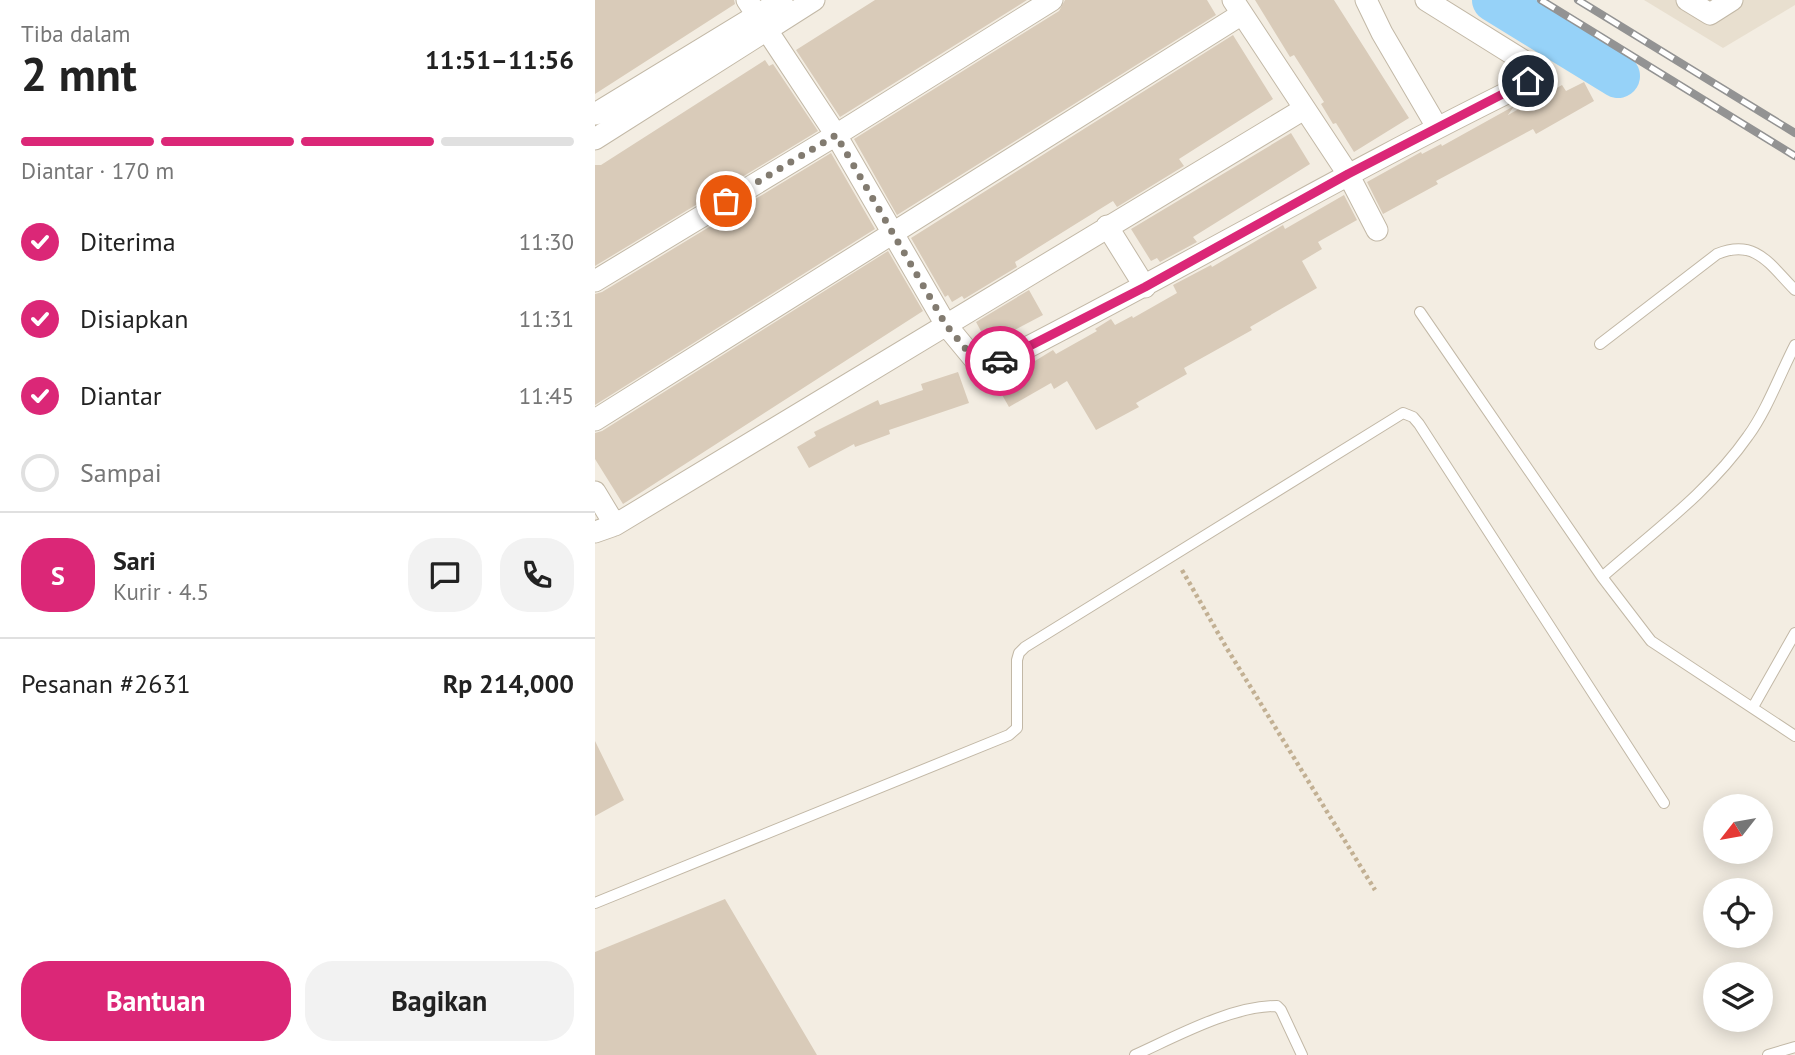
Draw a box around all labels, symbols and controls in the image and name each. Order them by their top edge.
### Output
text: Tiba dalam [21,19,130,48]
text: 11:51–11:56 [425,43,574,76]
text: 2 mnt [21,44,137,104]
pin [1498,51,1558,111]
icon: home [1509,62,1547,100]
text: Diantar · 170 m [21,156,174,185]
pin [696,171,756,231]
icon: bag [707,182,745,220]
icon: check [21,223,59,261]
text: Diterima [80,225,176,258]
text: 11:30 [519,227,574,256]
icon: check [21,300,59,338]
text: Disiapkan [80,302,188,335]
text: 11:31 [519,304,574,333]
courier [965,326,1035,396]
icon: car [981,342,1019,380]
icon: check [21,377,59,415]
text: Diantar [80,379,162,412]
text: 11:45 [519,381,574,410]
text: Sampai [80,456,162,489]
button: chat [408,538,482,612]
button: phone [500,538,574,612]
text: Sari [113,544,156,577]
text: S [51,559,65,592]
text: Kurir · 4.5 [113,577,209,606]
text: Pesanan #2631 [21,667,191,700]
text: Rp 214,000 [443,667,574,700]
north arrow [1703,794,1773,864]
map controls [1703,794,1773,1032]
button: locate [1703,878,1773,948]
button: Bantuan [21,961,291,1041]
button: Bagikan [305,961,574,1041]
button: layers [1703,962,1773,1032]

